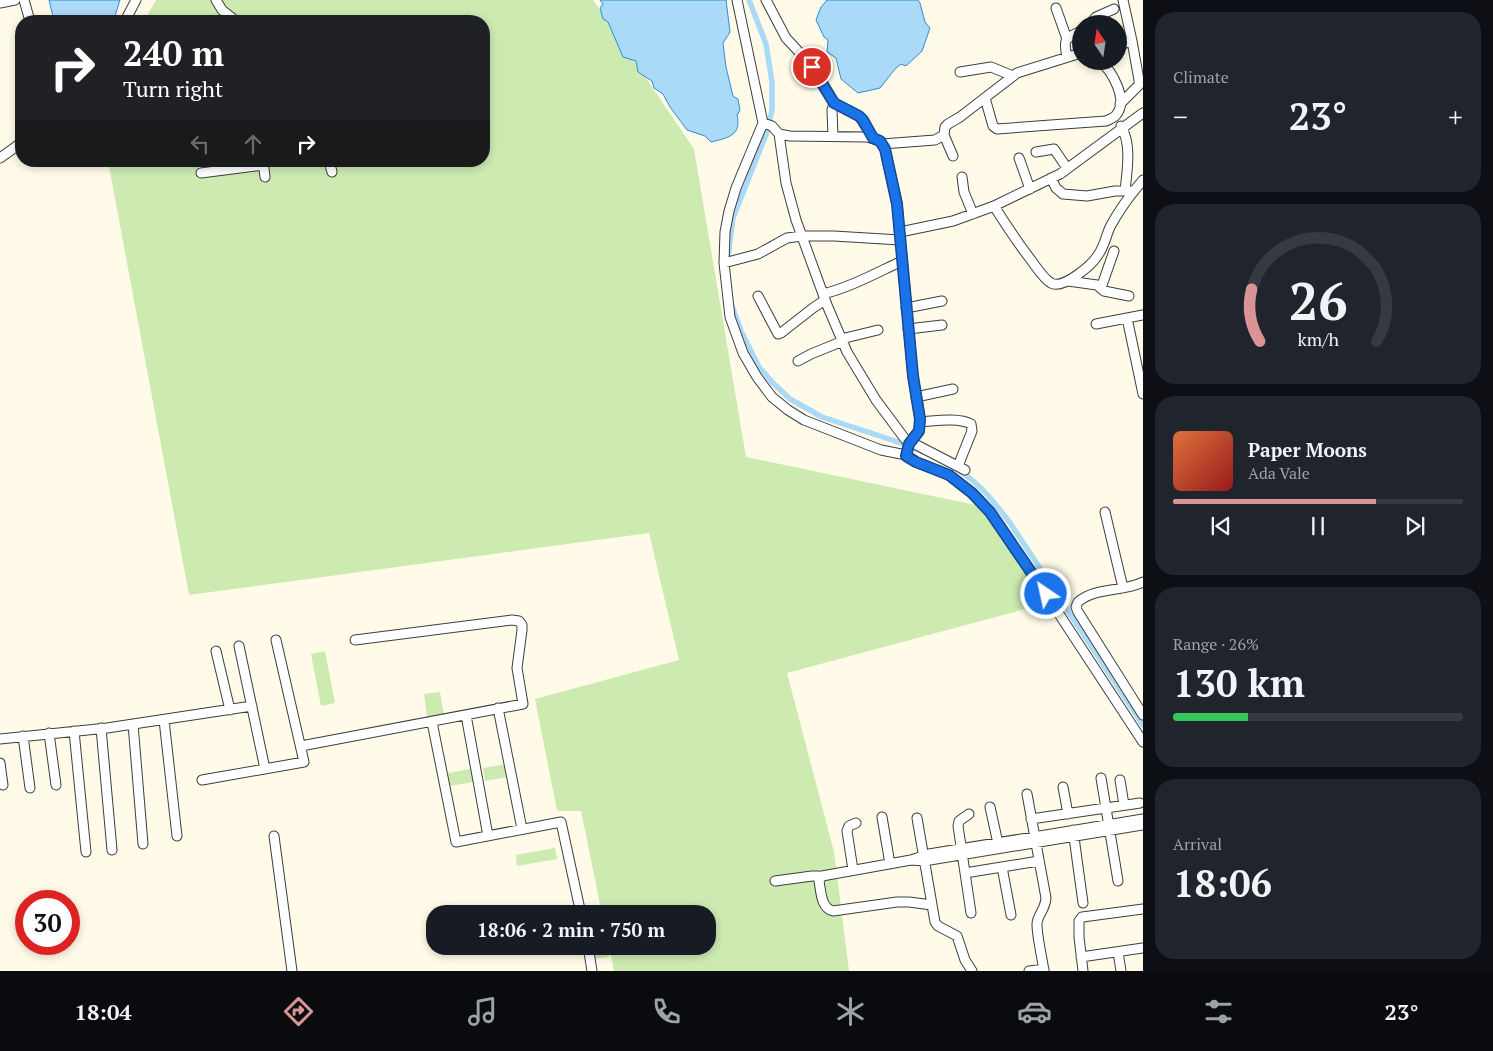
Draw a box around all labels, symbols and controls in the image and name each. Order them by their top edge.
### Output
north arrow [1072,15,1128,70]
map controls [1072,15,1127,70]
text: 240 m [123,30,224,76]
icon: right [40,35,105,100]
pin [791,46,833,88]
icon: arrive [798,53,826,81]
text: Climate [1173,66,1229,88]
text: Turn right [123,74,223,103]
text: 23° [1289,91,1347,141]
text: − [1173,98,1188,135]
text: + [1448,98,1463,135]
icon: left [186,130,214,158]
icon: ahead [239,130,267,158]
icon: right [292,130,320,158]
text: 26 [1289,266,1347,335]
text: km/h [1297,327,1339,351]
text: Paper Moons [1248,437,1367,462]
text: Ada Vale [1248,462,1310,484]
icon: previous [1207,512,1235,540]
icon: pause [1304,512,1332,540]
icon: next [1401,512,1429,540]
position arrow [1019,567,1071,619]
text: Range · 26% [1173,633,1259,655]
text: 130 km [1173,658,1305,708]
text: Arrival [1173,833,1222,855]
text: 18:06 [1173,858,1272,908]
speed limit sign: 30 [15,890,80,955]
text: 18:06 · 2 min · 750 m [477,917,665,942]
icon: directions [281,994,316,1029]
icon: music [465,994,500,1029]
icon: phone [649,994,684,1029]
icon: climate [833,994,868,1029]
icon: car [1017,994,1052,1029]
icon: filters [1201,994,1236,1029]
text: 18:04 [74,997,132,1026]
text: 23° [1385,997,1419,1026]

